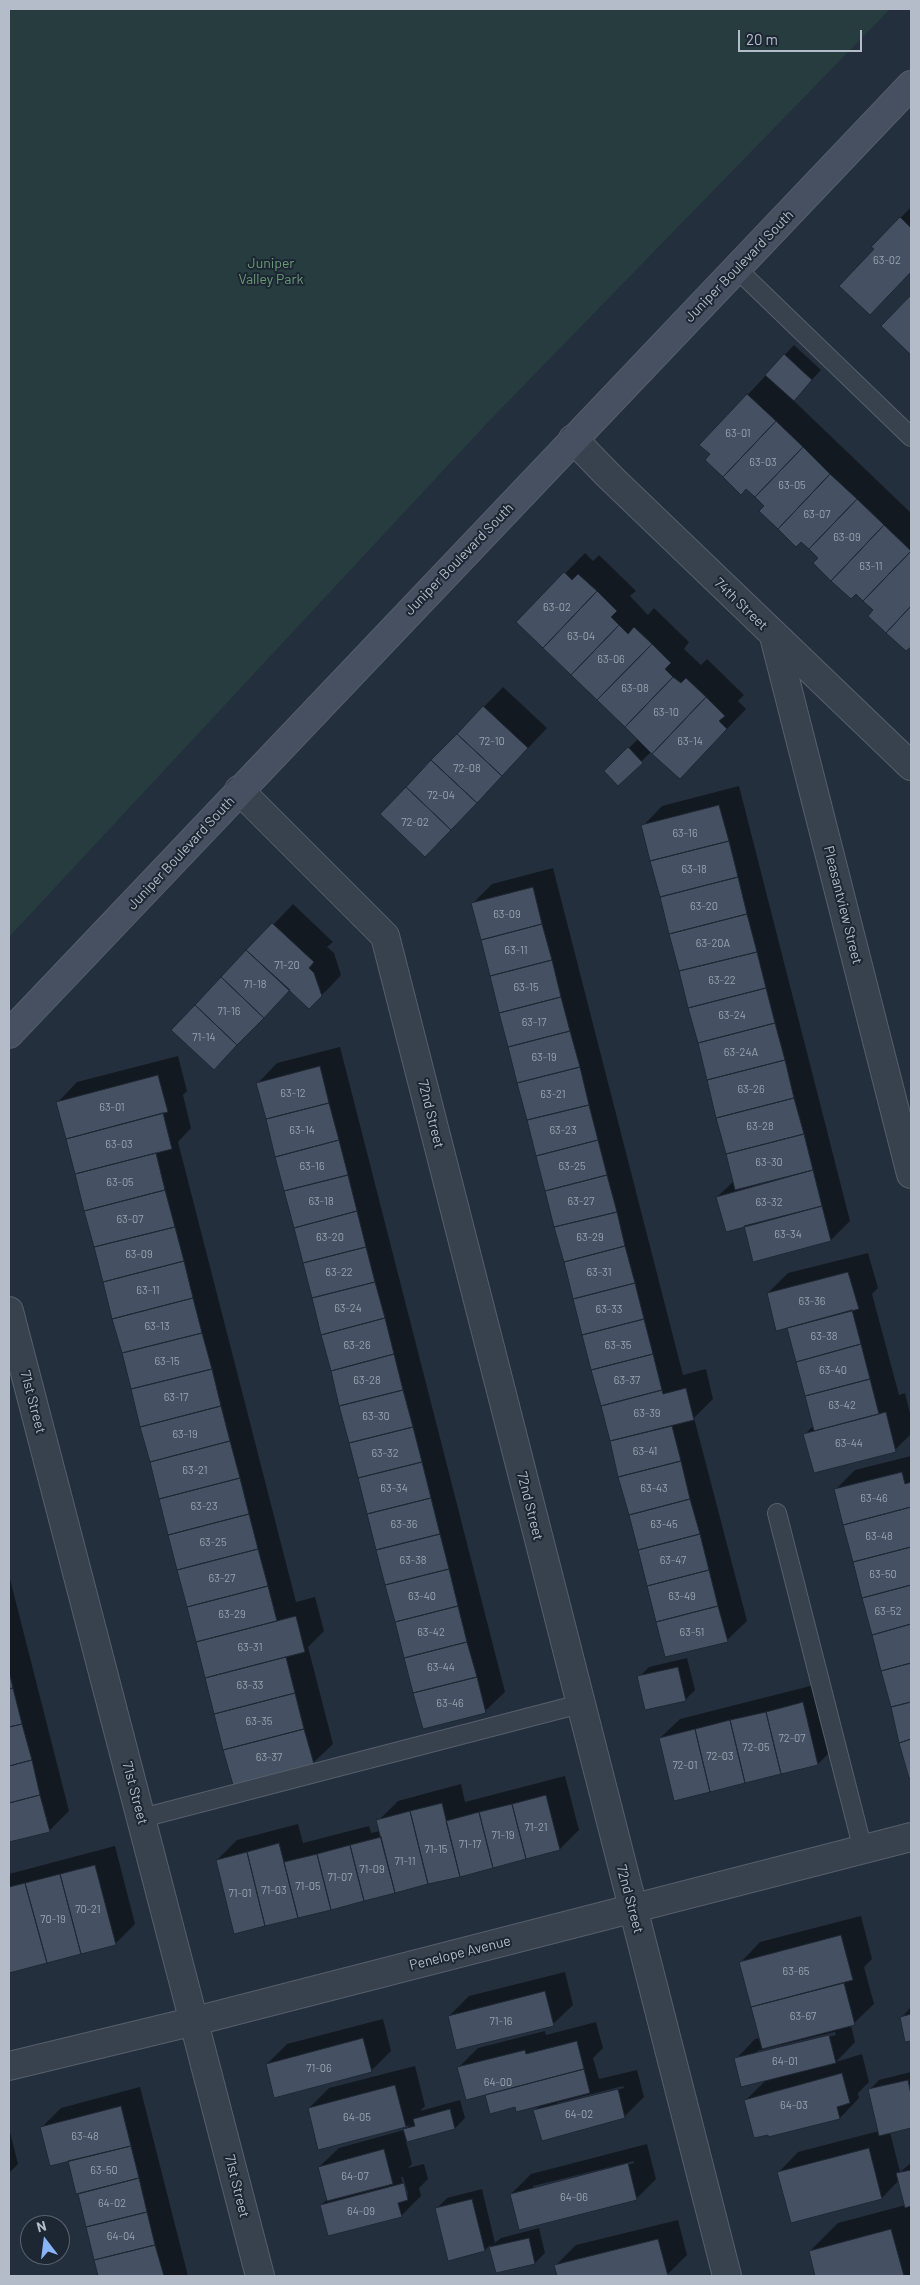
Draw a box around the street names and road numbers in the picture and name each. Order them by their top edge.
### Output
street label: Juniper Boulevard South [681,207,797,325]
street label: Juniper Boulevard South [401,500,517,618]
street label: 74th Street [711,574,771,634]
street label: Juniper Boulevard South [124,793,238,913]
street label: Pleasantview Street [820,844,866,966]
street label: 72nd Street [414,1078,448,1150]
street label: 71st Street [17,1369,49,1435]
street label: 72nd Street [513,1470,547,1542]
street label: 71st Street [119,1760,151,1826]
street label: 72nd Street [613,1863,647,1935]
street label: Penelope Avenue [408,1932,512,1974]
street label: 71st Street [221,2153,253,2219]

